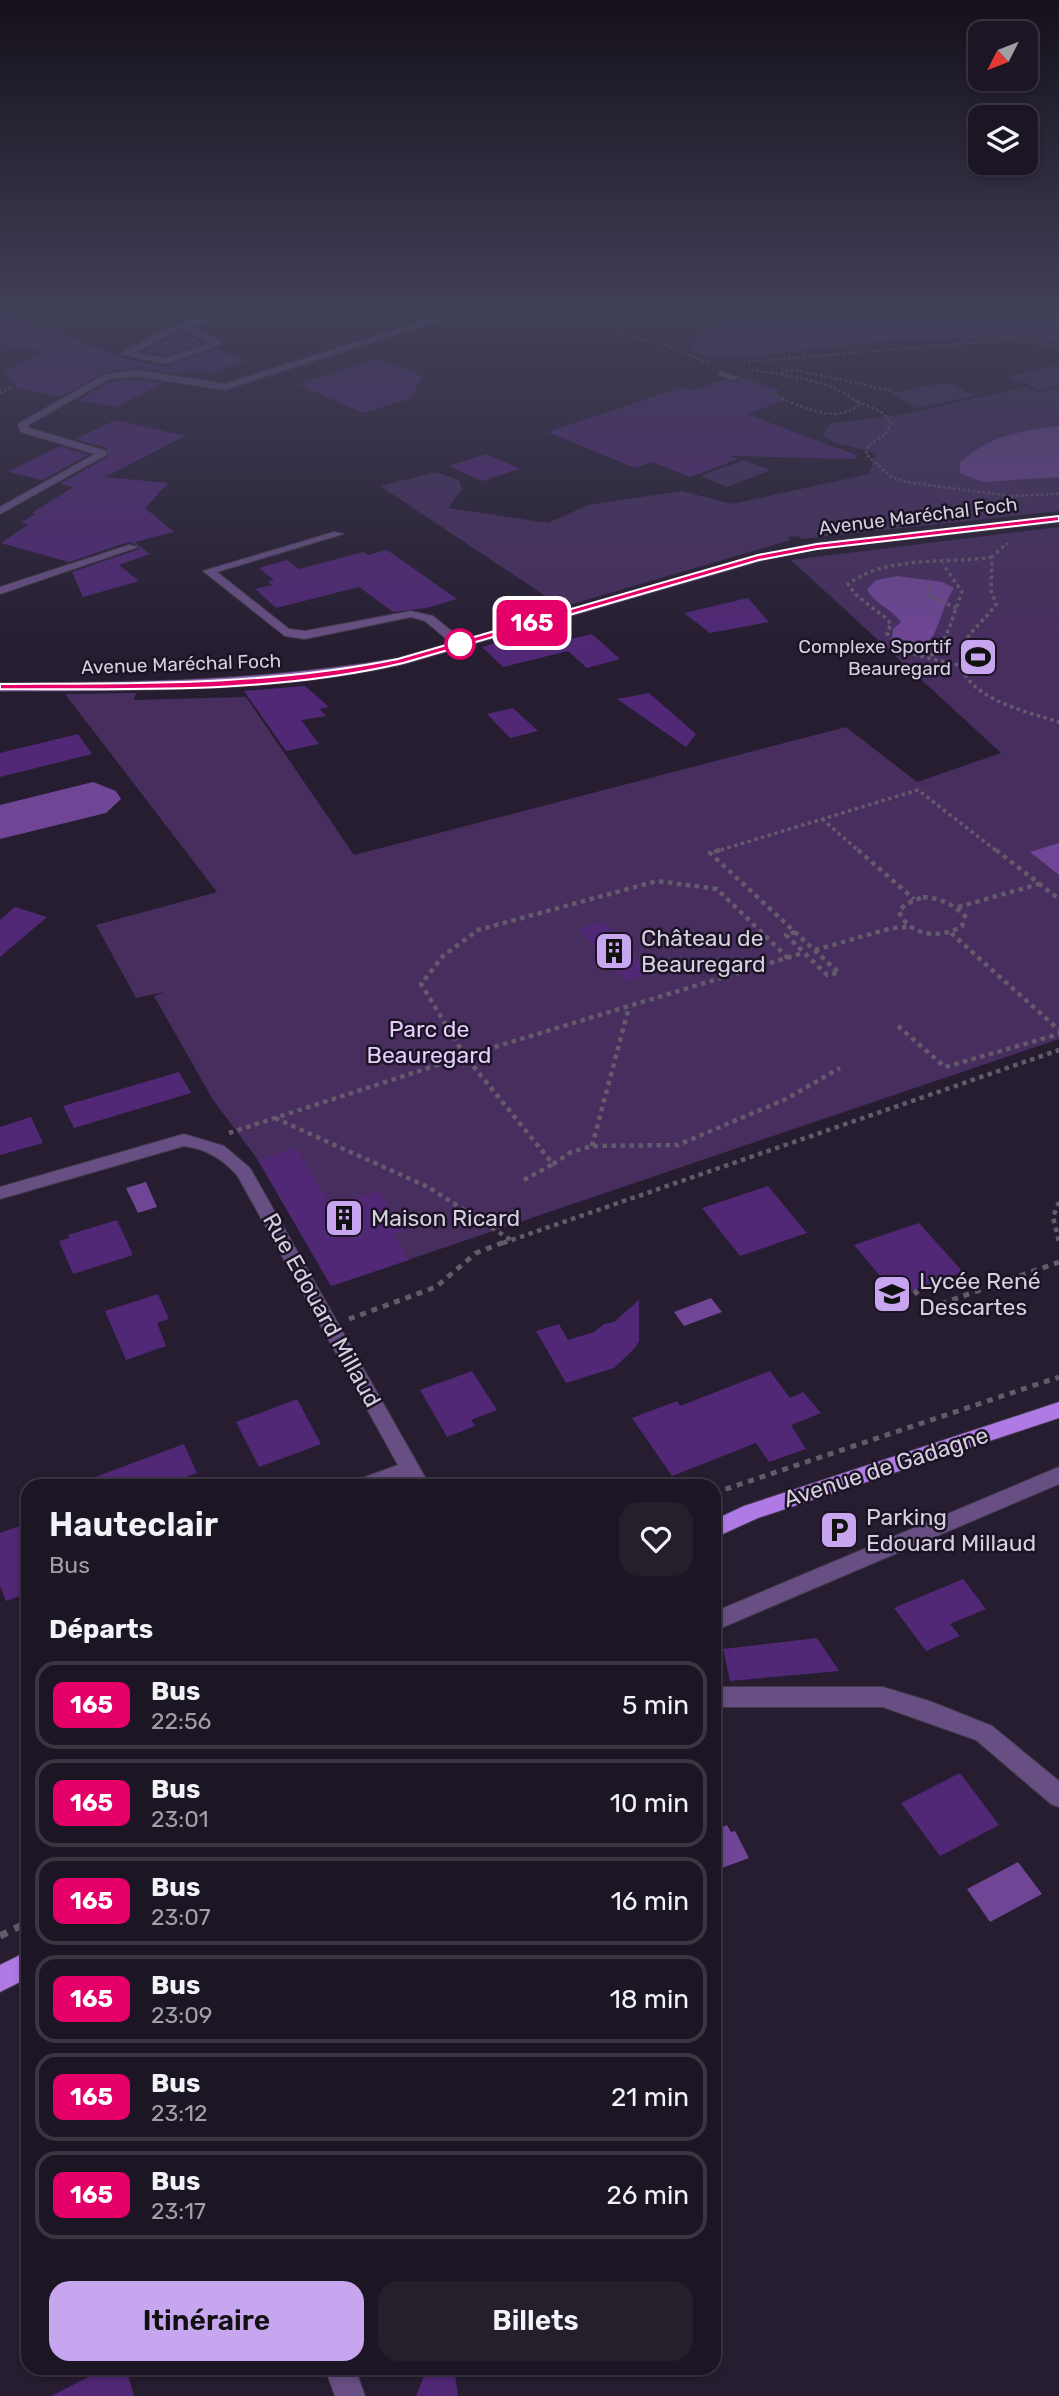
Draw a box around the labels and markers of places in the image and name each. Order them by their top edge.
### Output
unlabelled marker [445,629,475,659]
place label: Complexe Sportif Beauregard [798,635,952,680]
sports icon: Complexe Sportif Beauregard [957,636,999,678]
place label: Château de Beauregard [641,924,766,978]
building icon: Château de Beauregard [593,930,635,972]
building icon: Maison Ricard [323,1197,365,1239]
place label: Maison Ricard [371,1204,520,1232]
place label: Lycée René Descartes [919,1267,1041,1321]
school or university icon: Lycée René Descartes [871,1273,913,1315]
place label: Parking Edouard Millaud [866,1503,1036,1557]
parking icon: Parking Edouard Millaud [818,1509,860,1551]

